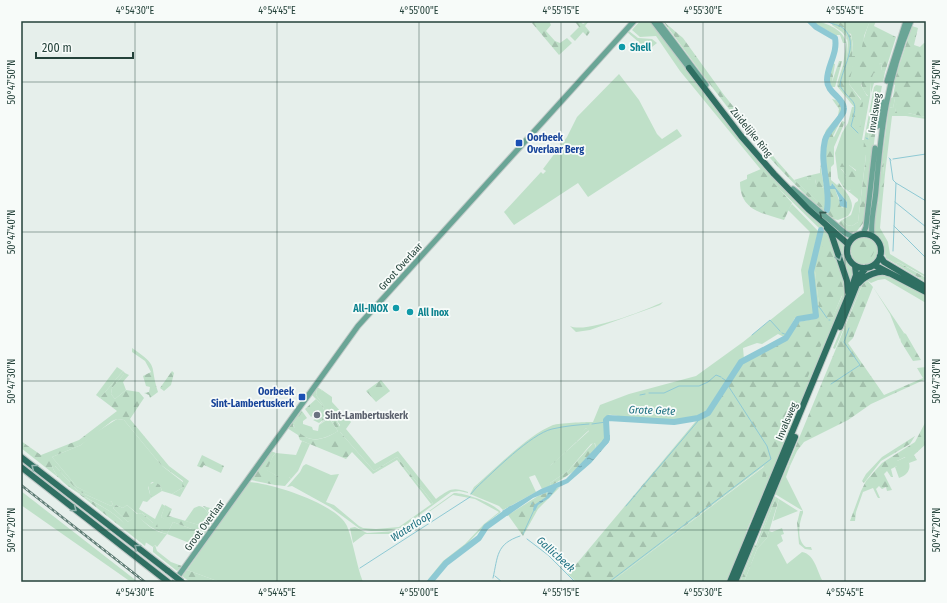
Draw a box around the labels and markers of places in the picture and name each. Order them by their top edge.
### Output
marker: Shell [617,42,627,52]
place label: Shell [630,42,651,54]
place label: Oorbeek Overlaar Berg [527,132,584,156]
marker: Oorbeek Overlaar Berg [514,138,524,148]
place label: All-INOX [352,303,389,315]
marker: All-INOX [391,303,401,313]
marker: All Inox [405,307,415,317]
place label: All Inox [417,307,449,319]
place label: Oorbeek Sint-Lambertuskerk [211,386,295,410]
marker: Oorbeek Sint-Lambertuskerk [297,392,307,402]
marker: Sint-Lambertuskerk [312,410,322,420]
place label: Sint-Lambertuskerk [325,410,409,422]

